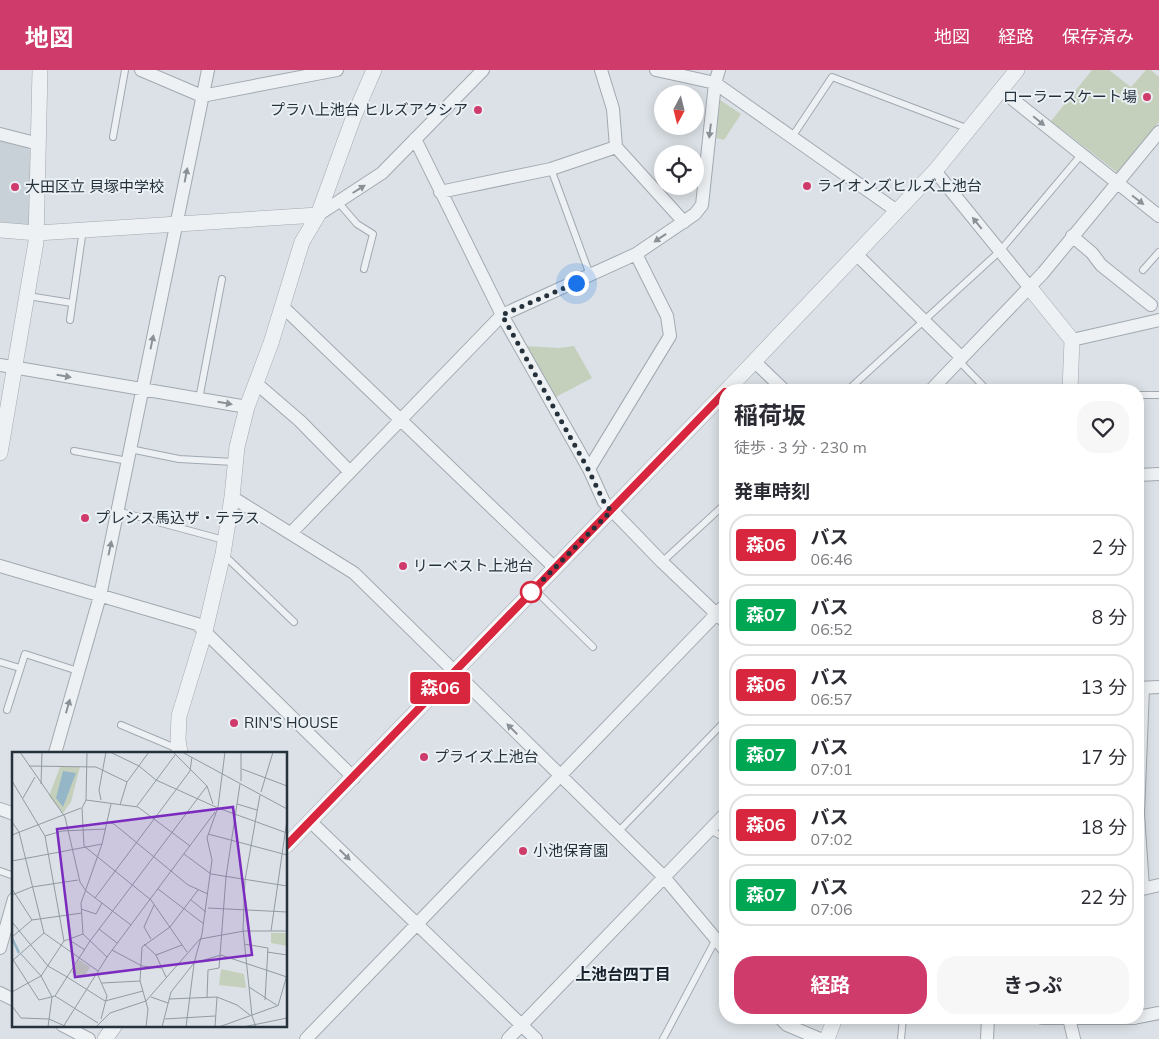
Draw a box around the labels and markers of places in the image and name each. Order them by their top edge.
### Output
place label: ローラースケート場 [1003,87,1137,106]
marker: ローラースケート場 [1141,91,1153,103]
place label: プラハ上池台 ヒルズアクシア [270,100,468,119]
marker: プラハ上池台 ヒルズアクシア [472,104,484,116]
place label: ライオンズヒルズ上池台 [817,176,982,195]
place label: 大田区立 貝塚中学校 [25,177,164,196]
marker: ライオンズヒルズ上池台 [801,180,813,192]
marker: 大田区立 貝塚中学校 [9,181,21,193]
place label: プレシス馬込ザ・テラス [95,508,260,527]
marker: プレシス馬込ザ・テラス [79,512,91,524]
place label: リーベスト上池台 [413,556,533,575]
marker: リーベスト上池台 [397,560,409,572]
unlabelled marker [520,581,542,603]
place label: RIN'S HOUSE [244,713,338,732]
marker: RIN'S HOUSE [228,717,240,729]
place label: プライズ上池台 [434,747,539,766]
marker: プライズ上池台 [418,751,430,763]
place label: 小池保育園 [533,841,608,860]
marker: 小池保育園 [517,845,529,857]

